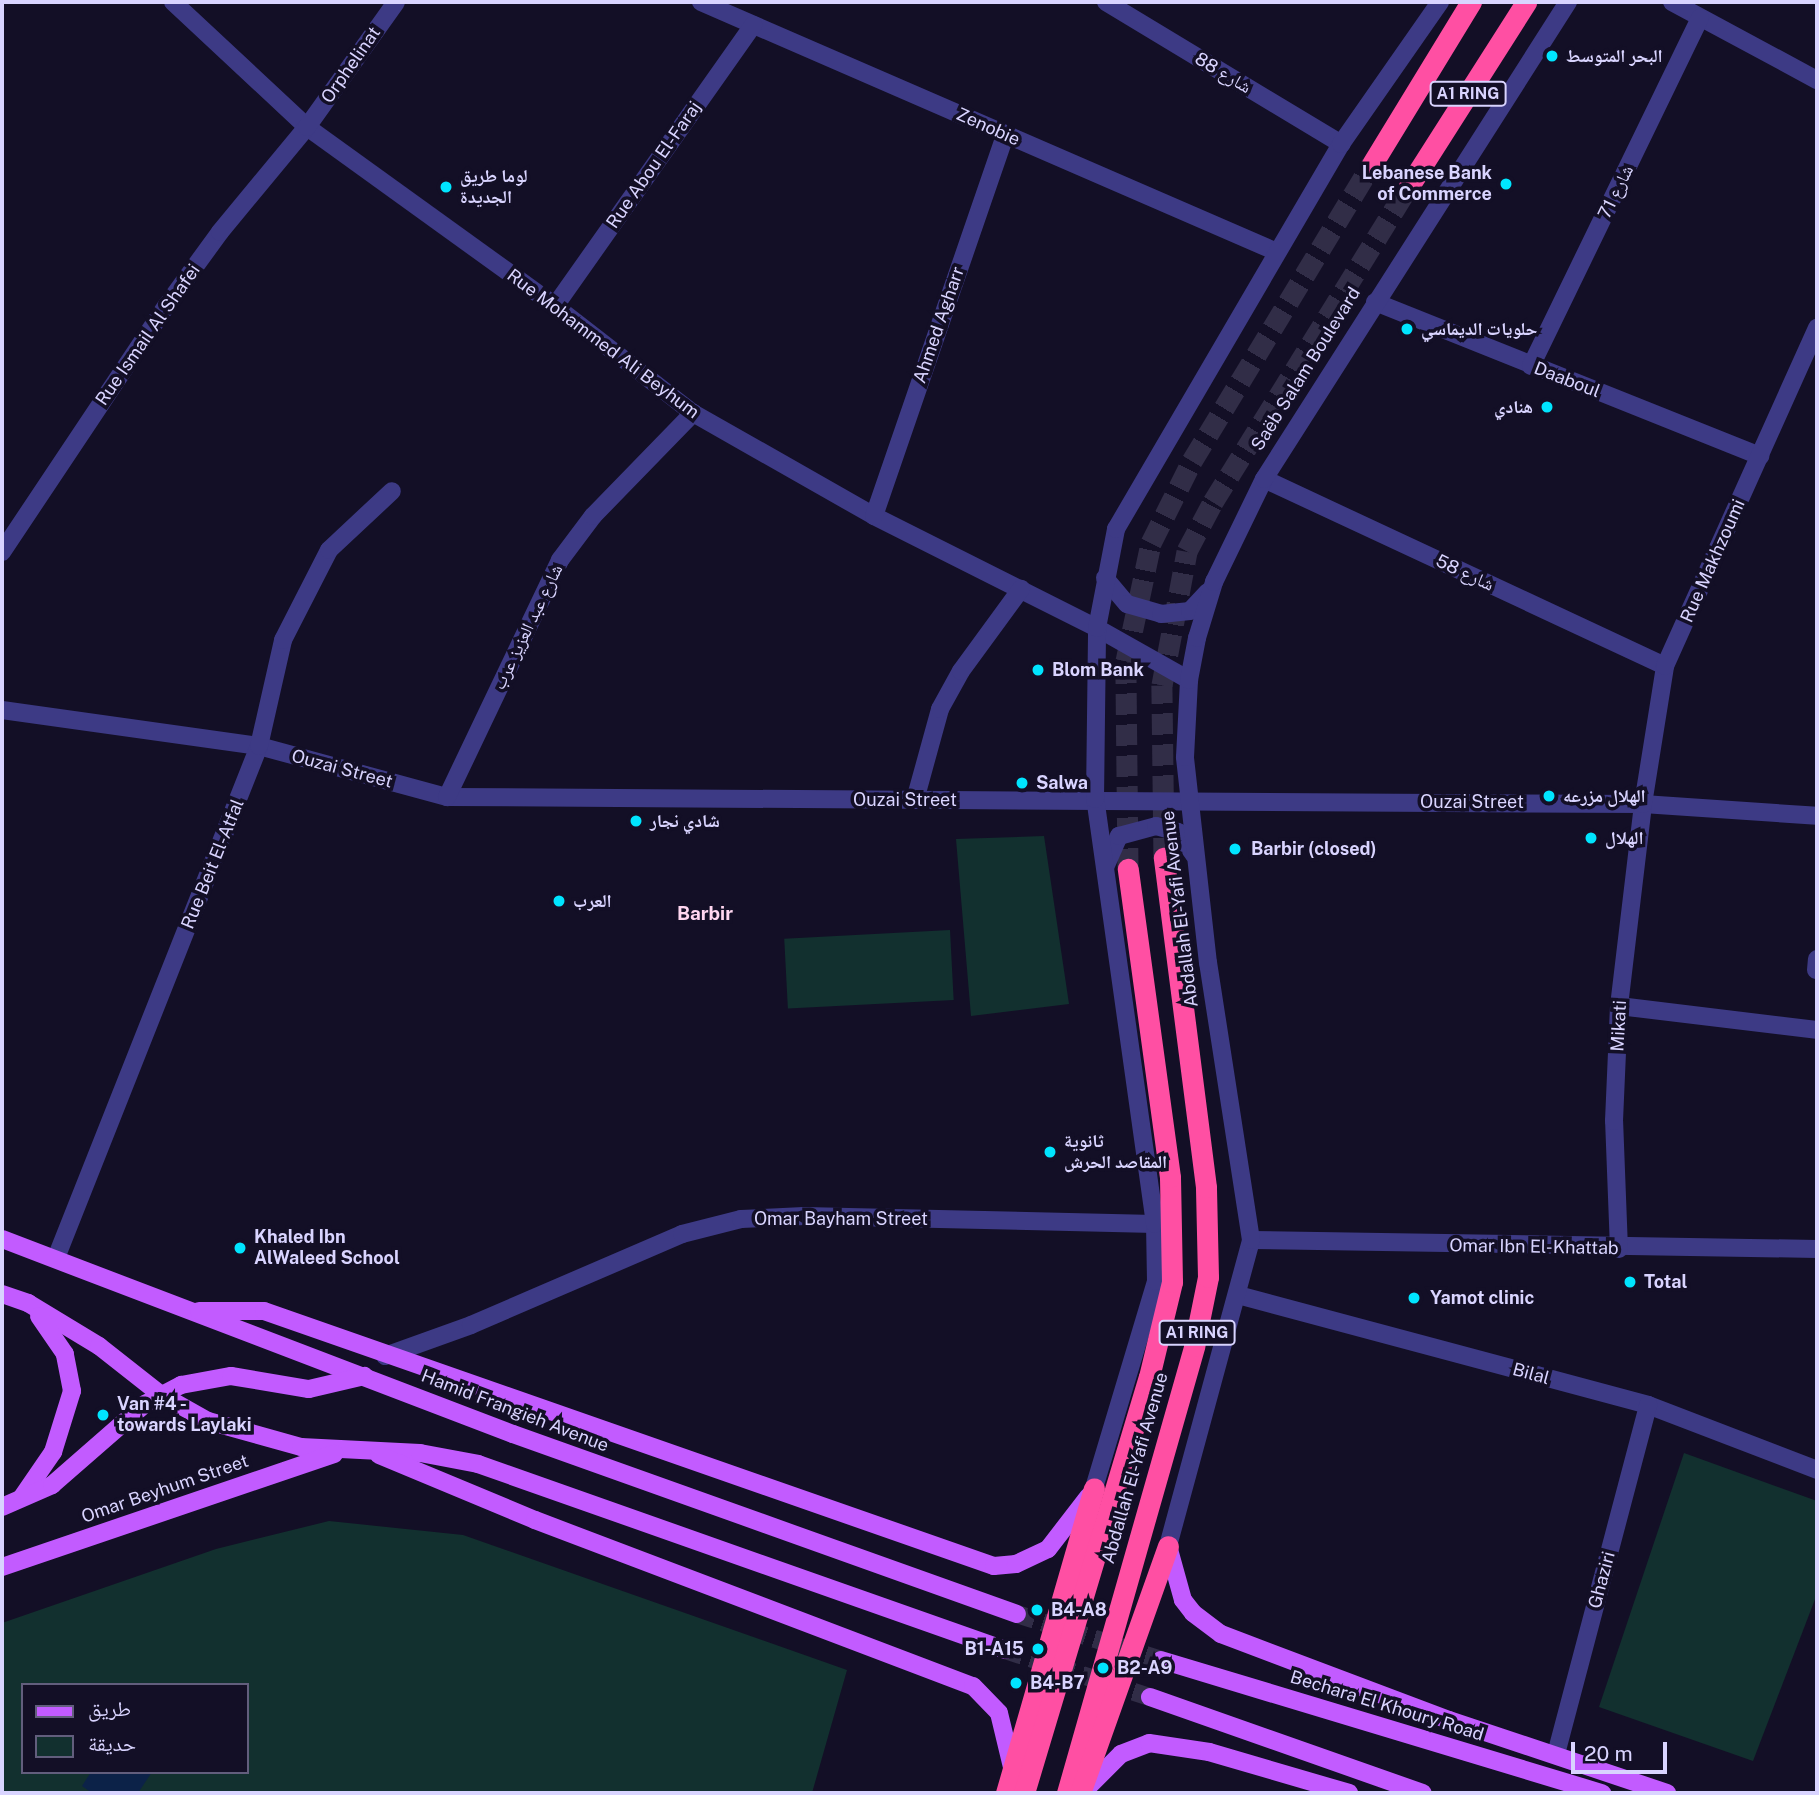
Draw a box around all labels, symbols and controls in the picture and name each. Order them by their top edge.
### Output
street label: Orphelinat [317,23,385,107]
place label: البحر المتوسط [1566,45,1663,67]
street label: شارع 88 [1191,48,1255,98]
marker: البحر المتوسط [1544,48,1560,64]
road number: A1 RING [1430,82,1506,106]
street label: Rue Abou El-Faraj [602,97,706,233]
street label: Zenobie [953,103,1023,151]
street label: شارع 71 [1594,162,1638,222]
place label: Lebanese Bank of Commerce [1362,163,1492,206]
place label: لوما طريق الجديدة [460,166,528,208]
marker: Lebanese Bank of Commerce [1498,176,1514,192]
marker: لوما طريق الجديدة [438,179,454,195]
street label: Rue Ismail Al Shafei [91,260,205,410]
street label: Ahmed Agharr [909,264,969,386]
street label: Rue Mohammed Ali Beyhum [503,265,703,423]
street label: Saëb Salam Boulevard [1247,283,1365,455]
place label: حلويات الديماسي [1421,318,1537,340]
marker: حلويات الديماسي [1399,321,1415,337]
street label: Daaboul [1531,358,1603,402]
place label: هنادي [1494,396,1533,418]
marker: هنادي [1539,399,1555,415]
street label: Rue Makhzoumi [1676,496,1750,626]
street label: شارع 58 [1432,550,1498,596]
street label: شارع عبد العزيز عرب [488,561,568,693]
place label: Blom Bank [1052,659,1144,681]
marker: Blom Bank [1030,662,1046,678]
street label: Ouzai Street [289,745,395,793]
place label: Salwa [1036,772,1088,794]
marker: Salwa [1014,775,1030,791]
place label: الهلال مزرعه [1563,785,1646,807]
marker: الهلال مزرعه [1541,788,1557,804]
street label: Ouzai Street [853,789,957,811]
street label: Ouzai Street [1420,791,1524,813]
street label: Rue Beit El-Atfal [177,796,249,932]
street label: Abdallah El-Yafi Avenue [1157,809,1203,1009]
place label: شادي نجار [650,810,720,832]
marker: شادي نجار [628,813,644,829]
place label: الهلال [1605,827,1644,849]
marker: الهلال [1583,830,1599,846]
place label: Barbir (closed) [1251,838,1377,860]
marker: Barbir (closed) [1225,839,1245,859]
place label: العرب [573,890,612,912]
marker: العرب [551,893,567,909]
district label: Barbir [677,903,733,925]
street label: Mikati [1607,1000,1631,1052]
place label: ثانوية المقاصد الحرش [1064,1131,1167,1174]
marker: ثانوية المقاصد الحرش [1042,1144,1058,1160]
street label: Omar Bayham Street [754,1208,928,1230]
place label: Khaled Ibn AlWaleed School [254,1227,400,1270]
street label: Omar Ibn El-Khattab [1449,1235,1619,1259]
marker: Khaled Ibn AlWaleed School [232,1240,248,1256]
place label: Total [1644,1271,1687,1293]
marker: Total [1622,1274,1638,1290]
place label: Yamot clinic [1430,1287,1534,1309]
marker: Yamot clinic [1404,1288,1424,1308]
road number: A1 RING [1158,1320,1236,1345]
street label: Bilal [1510,1359,1552,1389]
street label: Hamid Frangieh Avenue [418,1365,612,1457]
street label: Abdallah El-Yafi Avenue [1097,1370,1173,1566]
place label: Van #4 - towards Laylaki [117,1394,252,1436]
marker: Van #4 - towards Laylaki [95,1407,111,1423]
street label: Omar Beyhum Street [79,1450,251,1528]
street label: Ghaziri [1584,1549,1620,1611]
place label: B4-A8 [1051,1599,1107,1621]
marker: B4-A8 [1029,1602,1045,1618]
place label: B1-A15 [964,1638,1024,1660]
marker: B1-A15 [1030,1641,1046,1657]
place label: B2-A9 [1117,1657,1172,1679]
marker: B2-A9 [1095,1660,1111,1676]
street label: Bechara El Khoury Road [1288,1666,1486,1746]
place label: B4-B7 [1030,1672,1085,1694]
marker: B4-B7 [1008,1675,1024,1691]
legend [21,1683,248,1774]
text: طريق [88,1696,131,1721]
scale bar [1574,1728,1670,1772]
text: حديقة [88,1731,136,1756]
text: 20 m [1584,1741,1633,1766]

